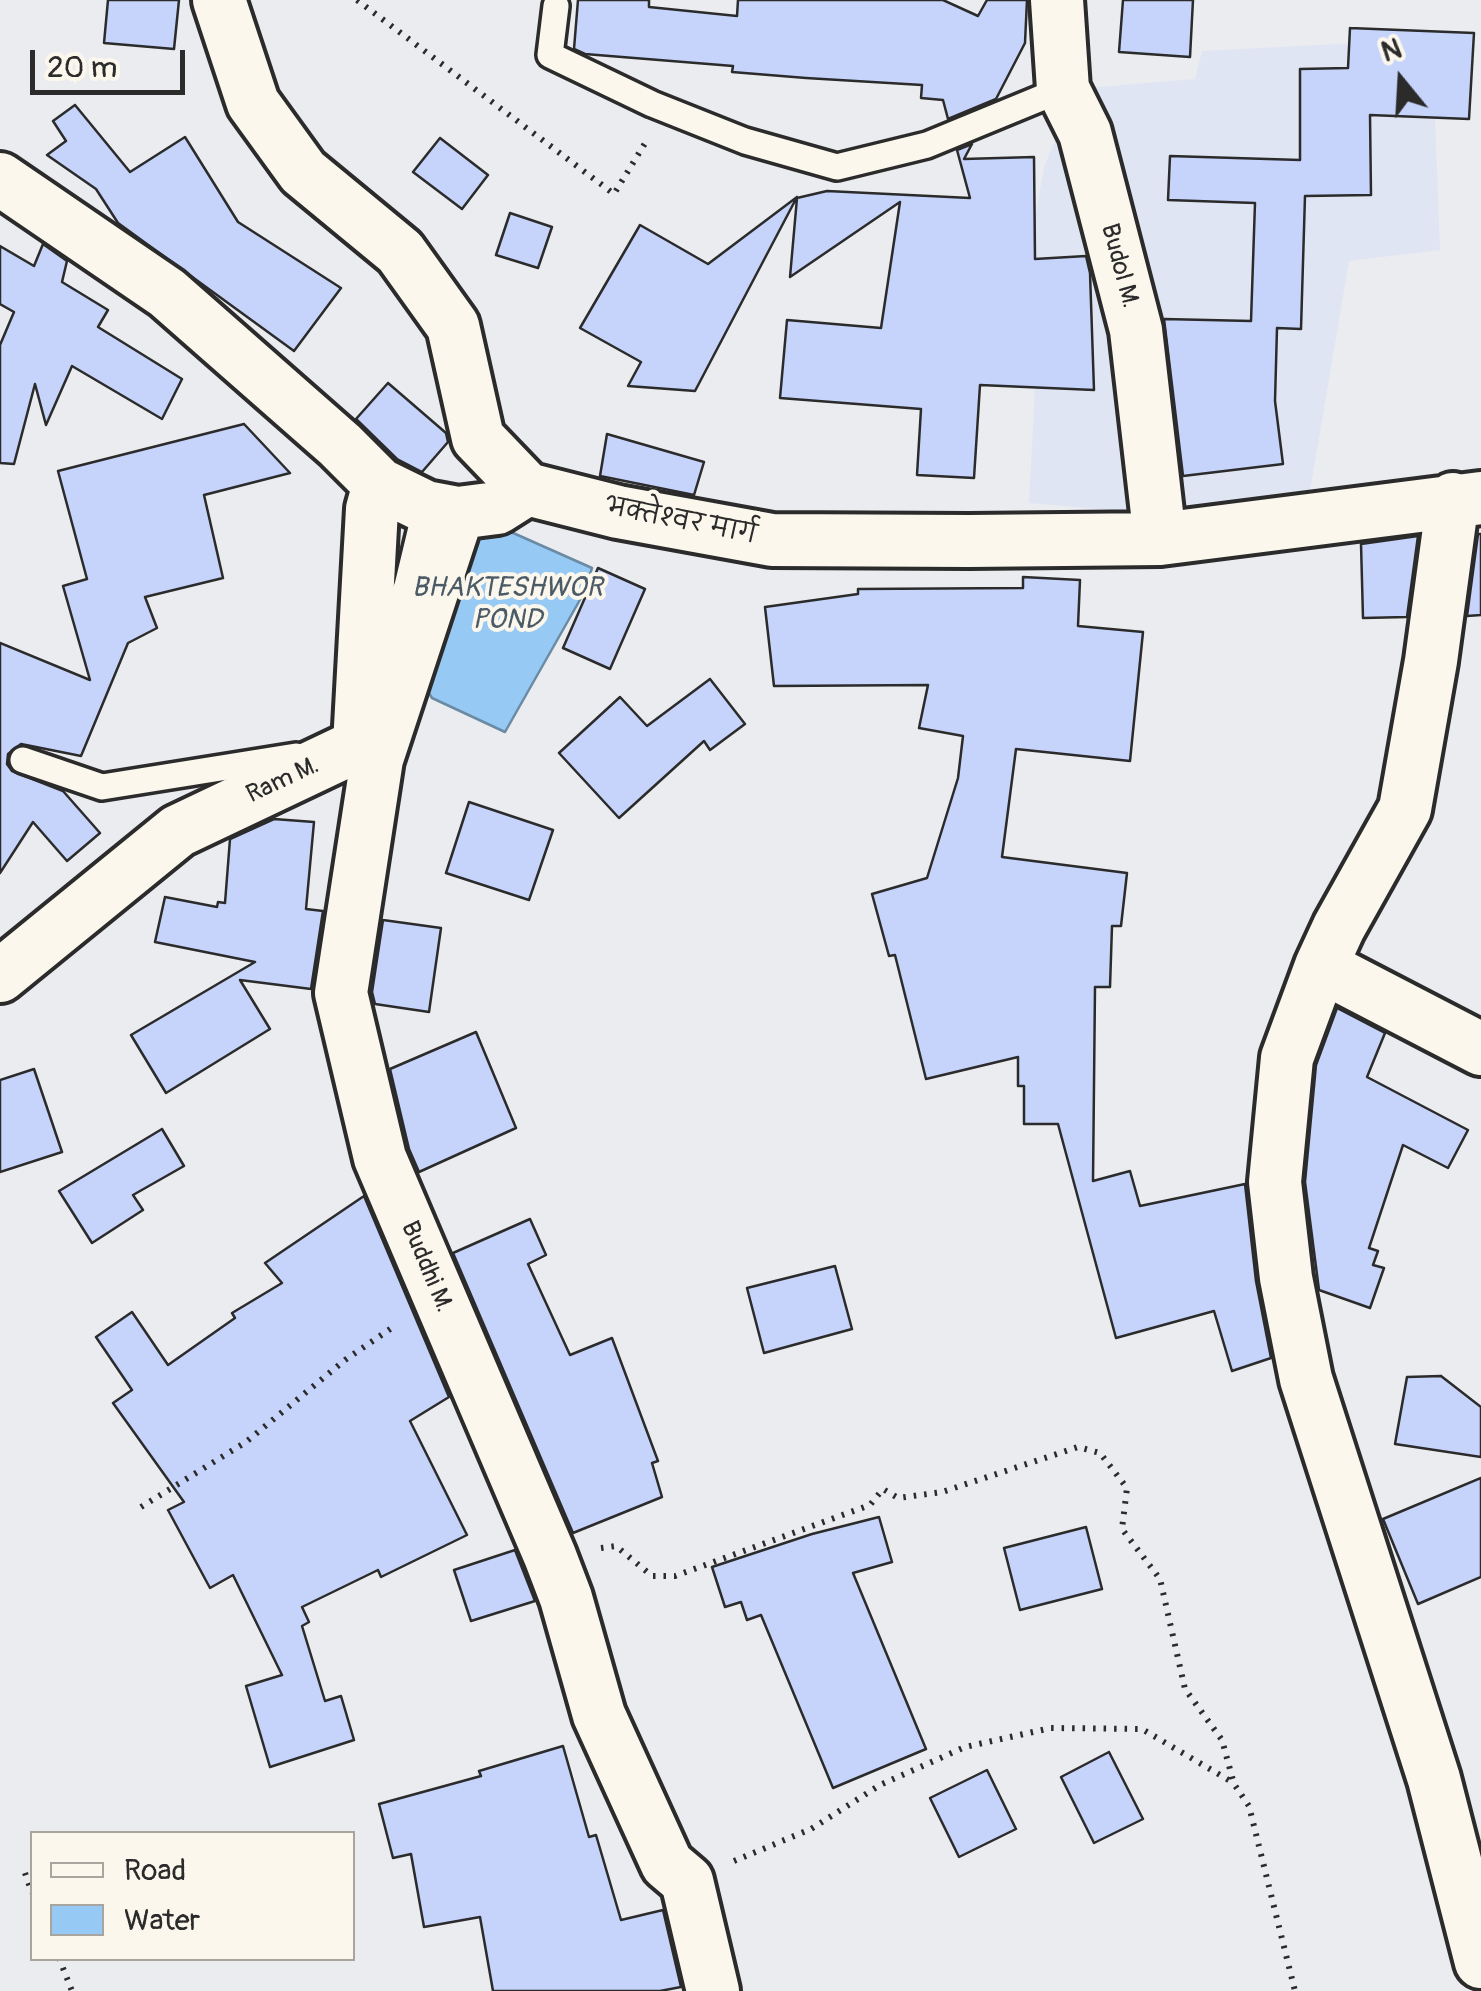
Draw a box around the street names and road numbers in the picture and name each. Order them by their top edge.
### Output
street label: Budol M. [1093,221,1145,311]
street label: भक्तेश्वर मार्ग [603,493,759,551]
street label: Ram M. [242,751,324,811]
street label: Buddhi M. [393,1217,459,1317]

